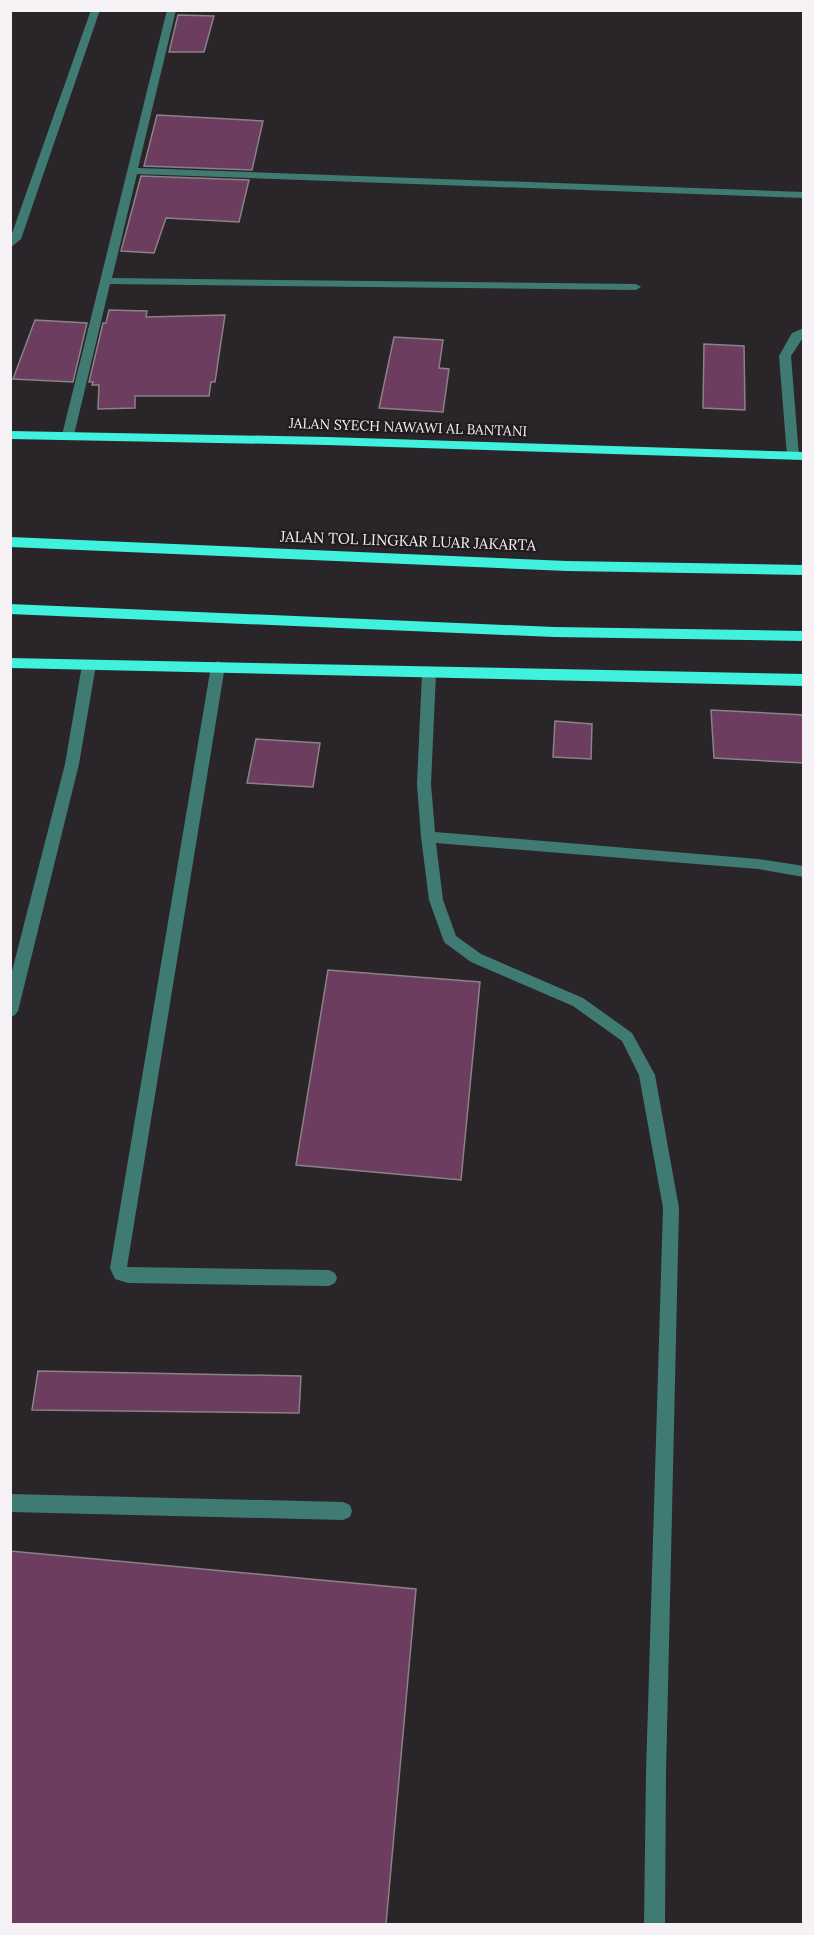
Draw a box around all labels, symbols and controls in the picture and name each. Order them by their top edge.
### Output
street label: JALAN SYECH NAWAWI AL BANTANI [288,414,527,440]
street label: JALAN TOL LINGKAR LUAR JAKARTA [279,527,537,554]

